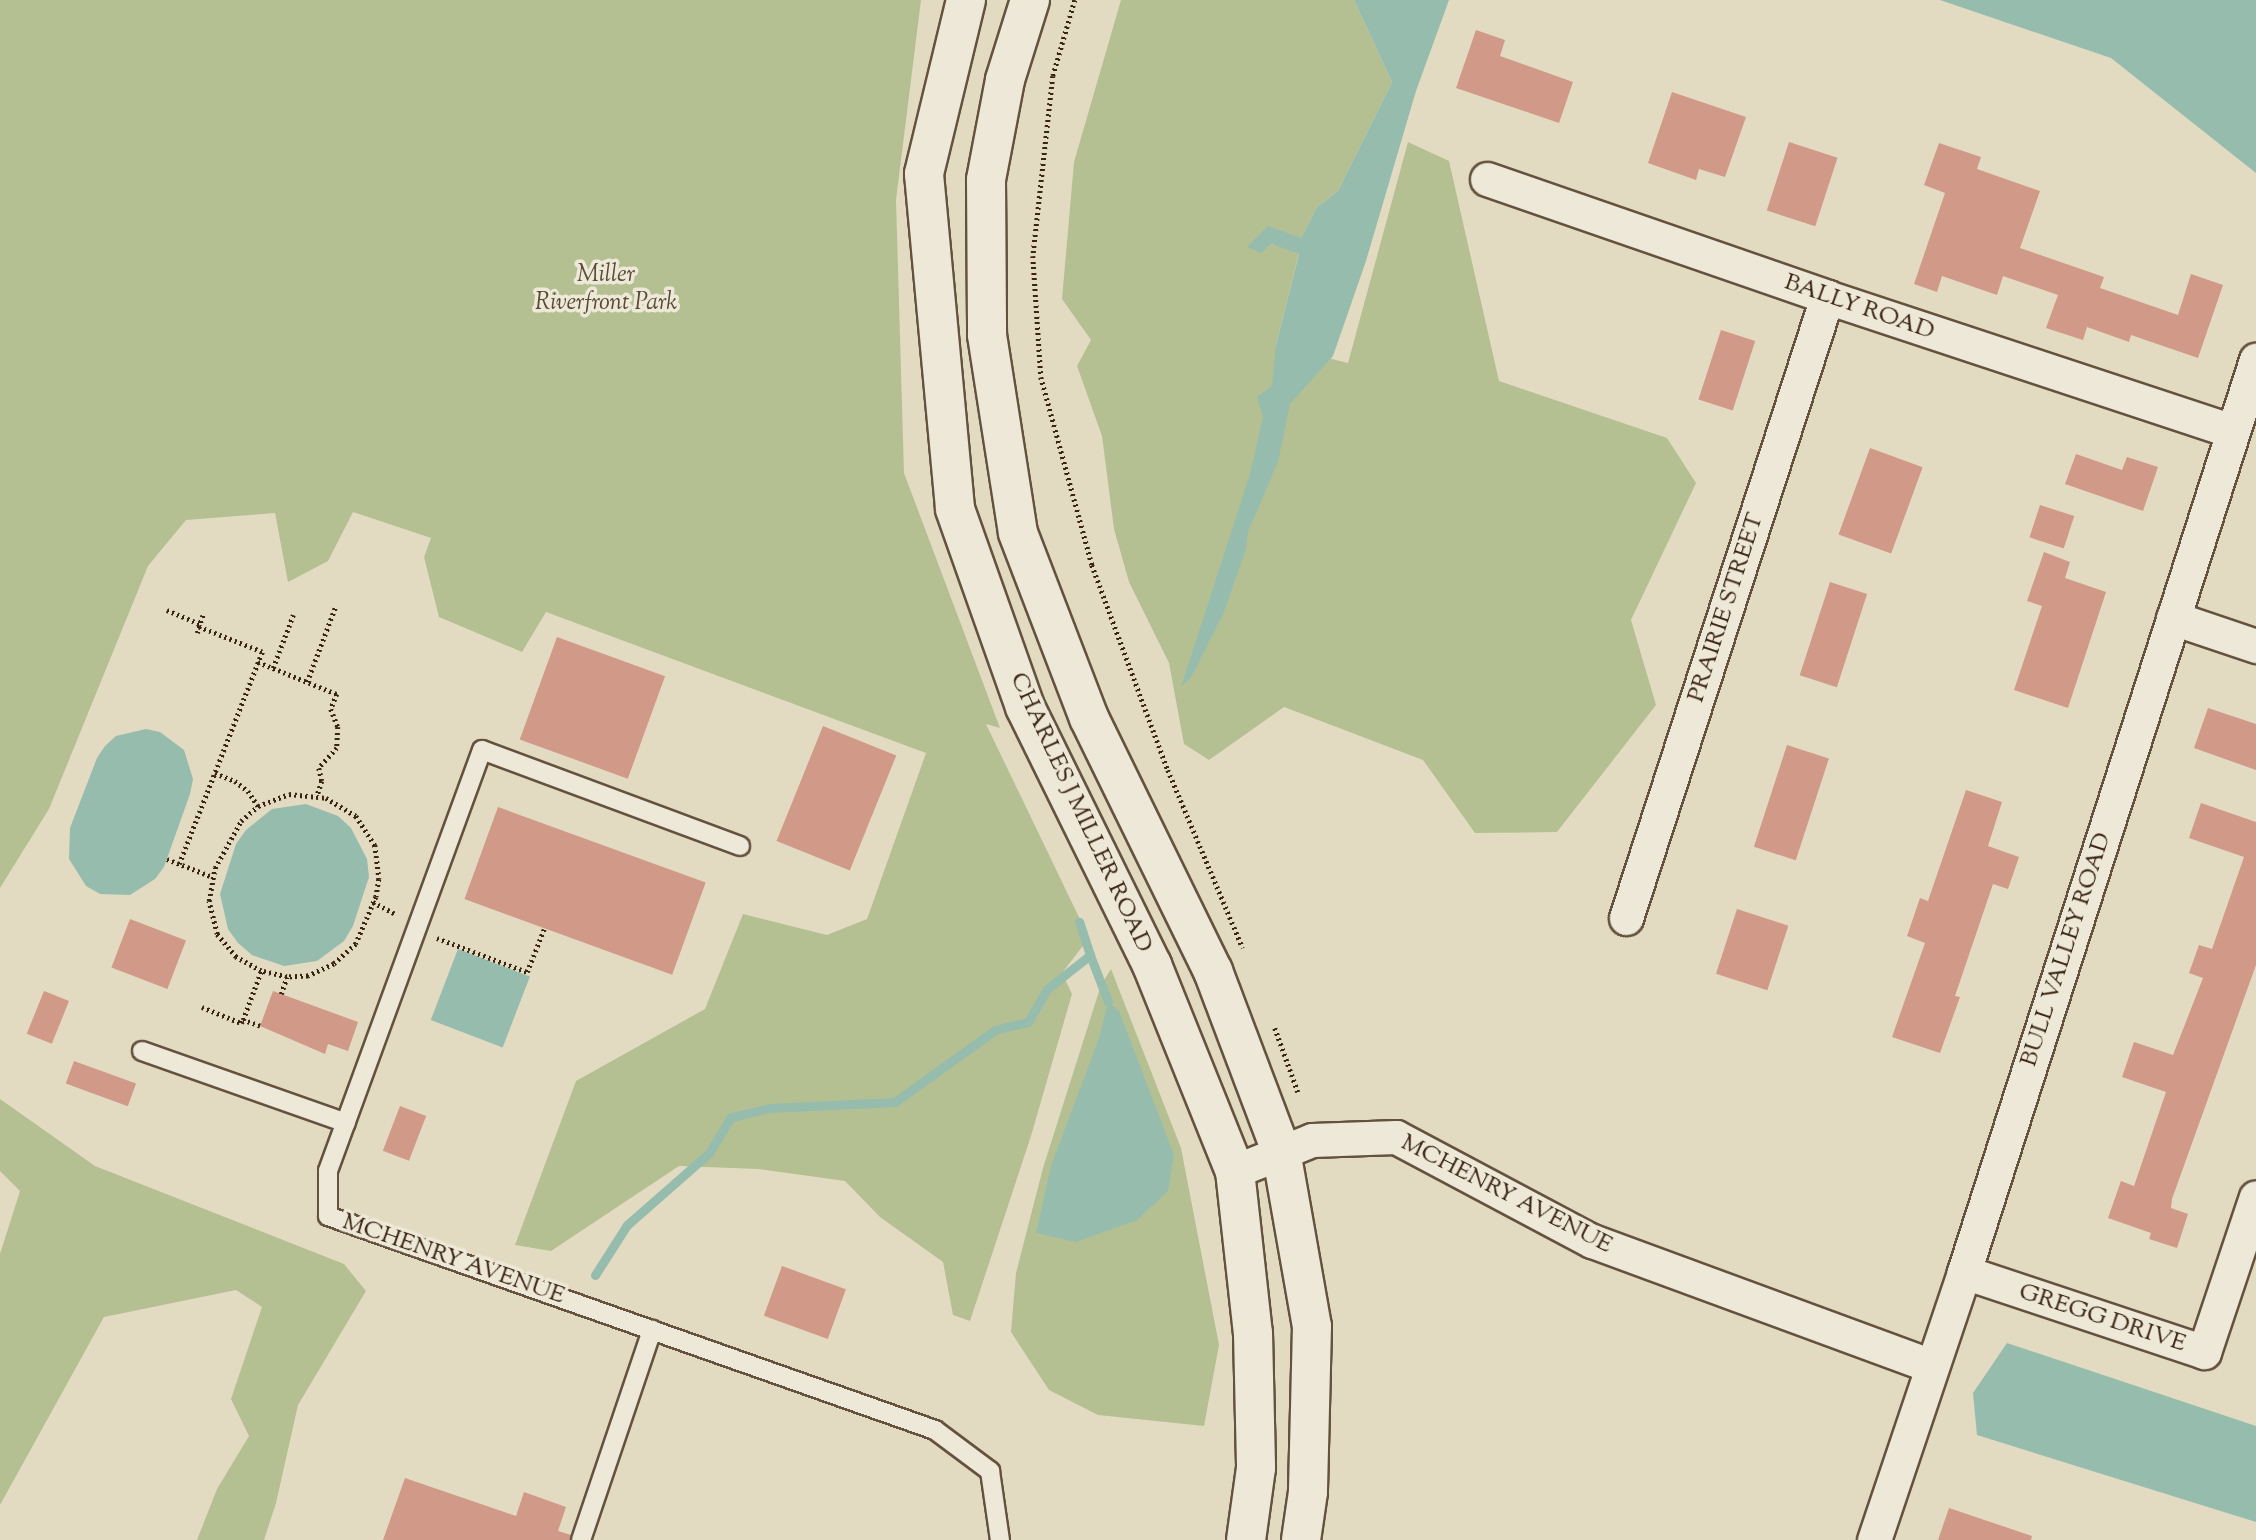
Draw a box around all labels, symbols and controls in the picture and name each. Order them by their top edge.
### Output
park label: Miller Riverfront Park [535,262,677,318]
street label: BALLY ROAD [1780,269,1938,347]
street label: PRAIRIE STREET [1683,510,1771,706]
street label: CHARLES J MILLER ROAD [1002,668,1158,958]
street label: BULL VALLEY ROAD [2016,829,2118,1071]
street label: MCHENRY AVENUE [1396,1129,1616,1261]
street label: MCHENRY AVENUE [338,1208,568,1312]
street label: GREGG DRIVE [2015,1278,2189,1360]

